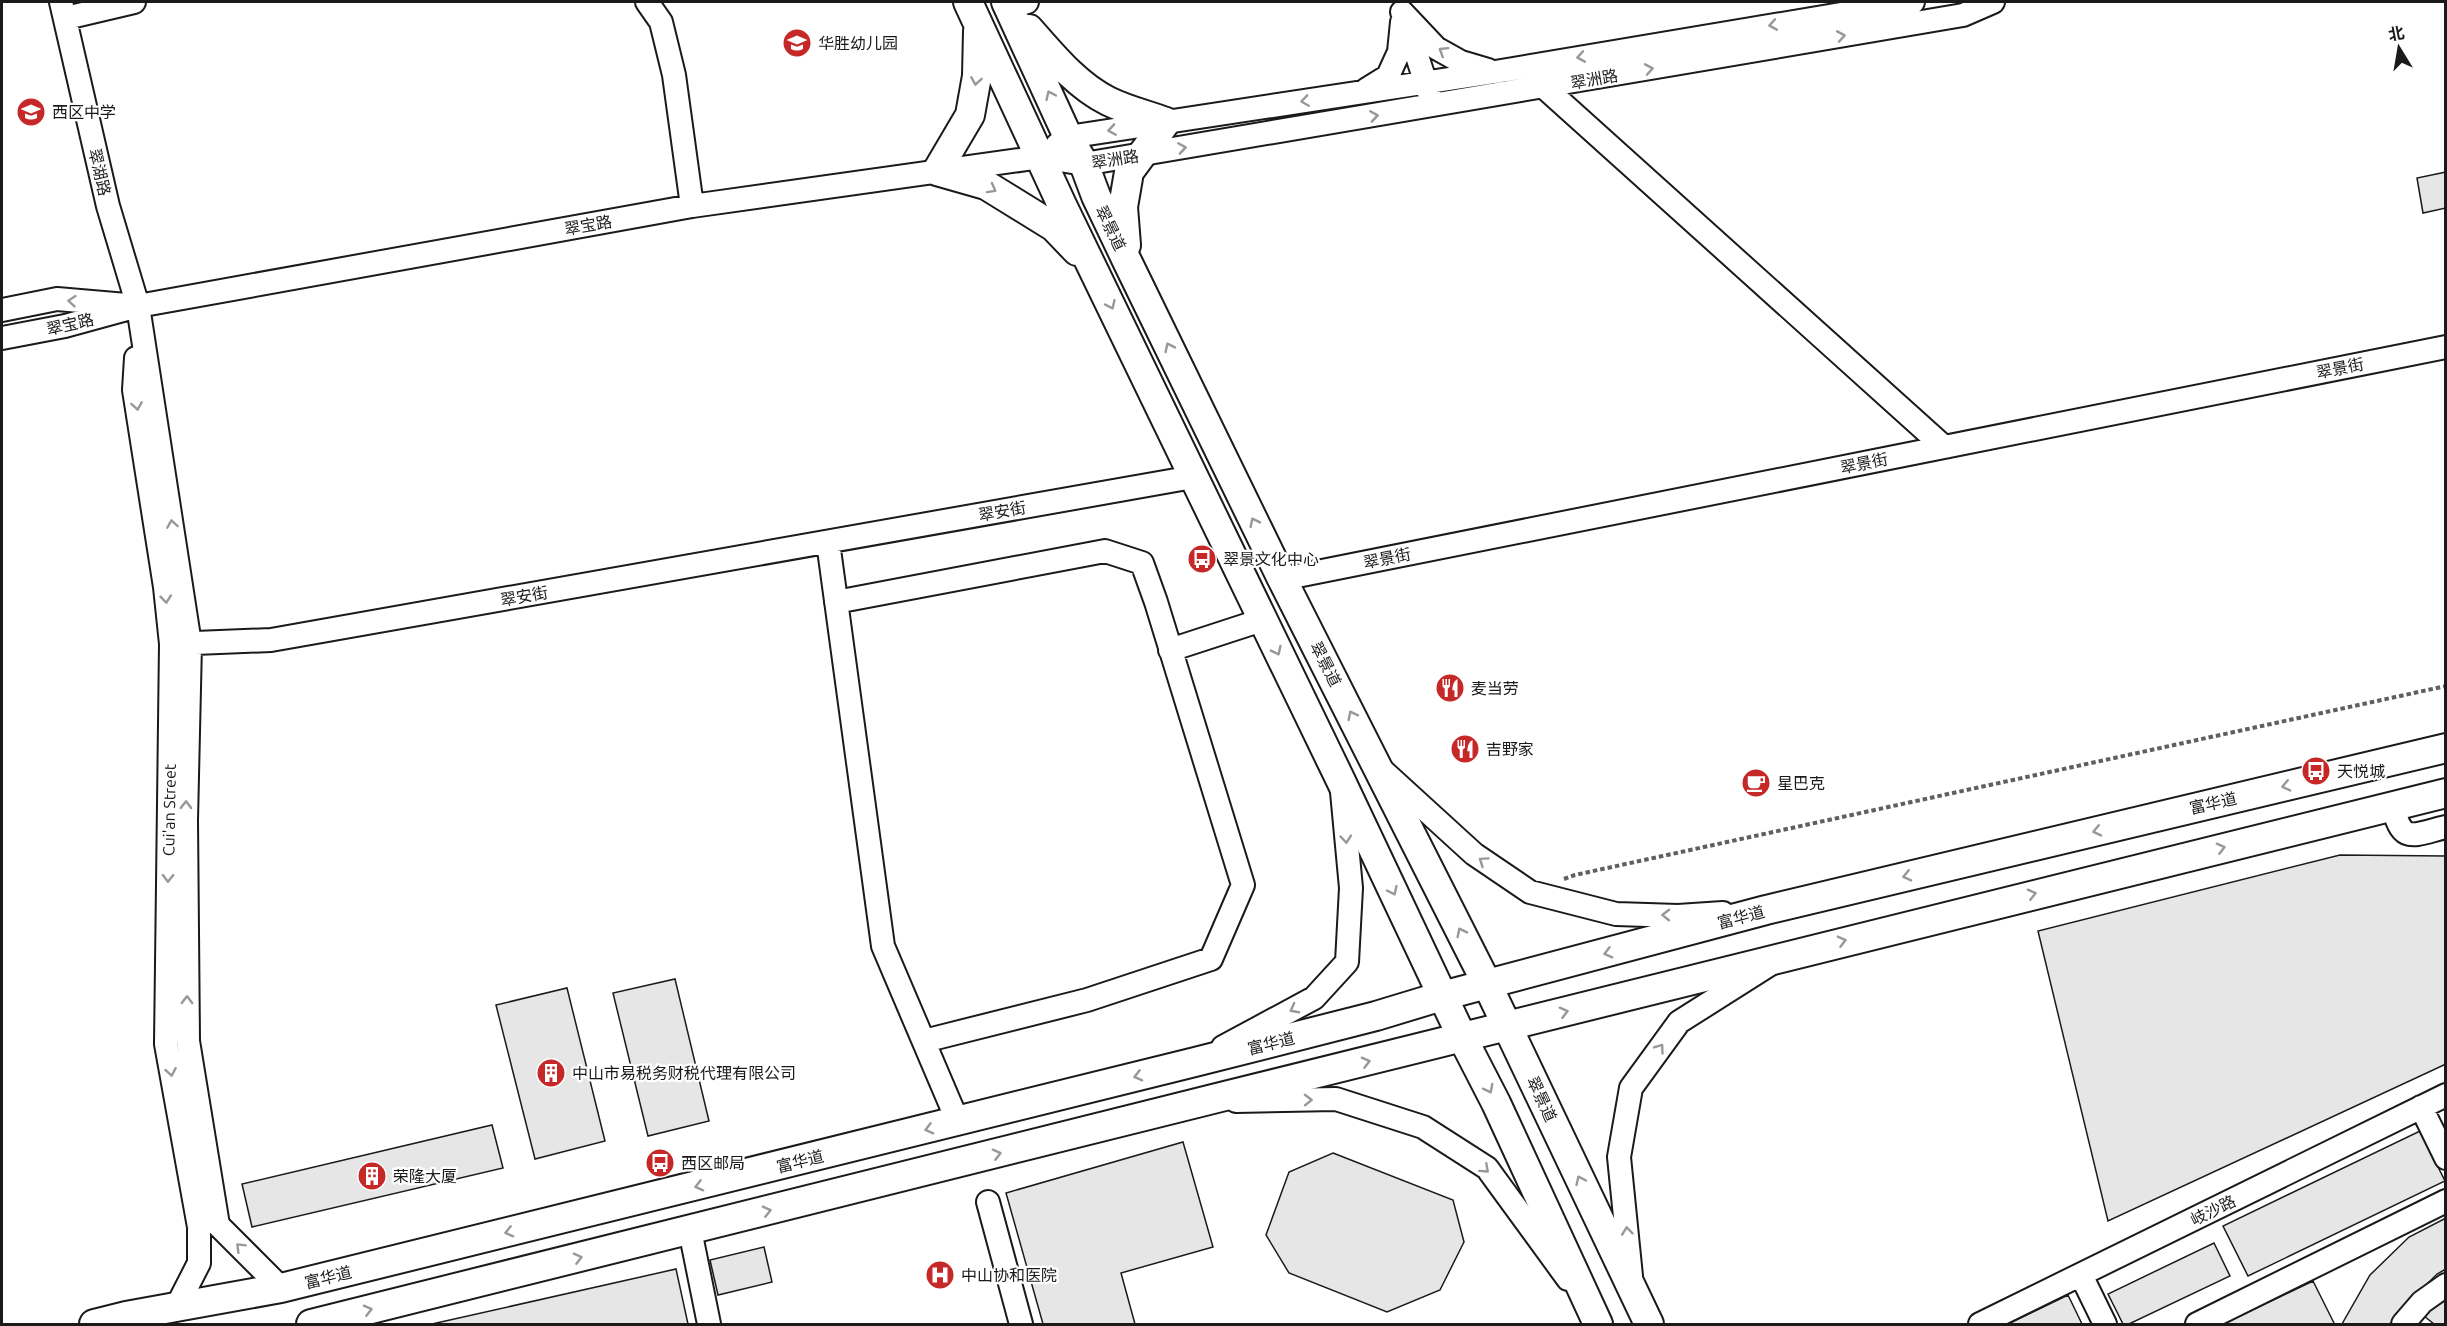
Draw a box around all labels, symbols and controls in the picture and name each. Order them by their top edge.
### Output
one-way arrow [1768,18,1777,30]
north arrow [2369,18,2429,78]
text: 北 [2387,23,2406,44]
school or university icon: 华胜幼儿园 [781,27,813,59]
one-way arrow [1837,31,1846,43]
place label: 华胜幼儿园 [818,34,898,52]
one-way arrow [1438,47,1449,58]
one-way arrow [1576,50,1586,63]
one-way arrow [1644,64,1654,76]
street label: 翠洲路 [1569,66,1619,92]
one-way arrow [970,77,982,86]
one-way arrow [1045,90,1057,101]
one-way arrow [1300,95,1310,107]
school or university icon: 西区中学 [15,96,47,128]
place label: 西区中学 [52,103,116,121]
one-way arrow [1369,111,1379,123]
one-way arrow [1108,124,1117,136]
one-way arrow [1176,142,1186,155]
street label: 翠洲路 [1090,146,1140,172]
street label: 翠湖路 [86,147,114,197]
one-way arrow [986,182,997,193]
street label: 翠景道 [1092,202,1130,254]
street label: 翠宝路 [563,212,613,238]
one-way arrow [68,294,77,307]
one-way arrow [1103,298,1115,309]
street label: 翠宝路 [45,310,95,338]
one-way arrow [1165,342,1177,353]
street label: 翠景街 [2315,355,2365,381]
one-way arrow [130,401,143,411]
street label: 翠景街 [1839,450,1889,476]
street label: 翠安街 [977,498,1027,524]
one-way arrow [1250,518,1262,529]
one-way arrow [166,519,178,528]
bus stop icon: 翠景文化中心 [1186,543,1218,575]
street label: 翠景街 [1362,545,1412,571]
place label: 翠景文化中心 [1223,550,1319,568]
street label: 翠安街 [499,583,549,609]
one-way arrow [159,594,172,604]
street label: 翠景道 [1307,639,1345,689]
one-way arrow [1270,644,1282,655]
restaurant icon: 麦当劳 [1434,672,1466,704]
place label: 麦当劳 [1471,679,1519,697]
one-way arrow [1348,710,1359,721]
restaurant icon: 吉野家 [1449,733,1481,765]
place label: 吉野家 [1486,740,1534,758]
bus stop icon: 天悦城 [2300,755,2332,787]
place label: 天悦城 [2337,762,2385,780]
street label: Cui'an Street [159,763,179,856]
cafe icon: 星巴克 [1740,767,1772,799]
place label: 星巴克 [1777,774,1825,792]
one-way arrow [2282,778,2292,791]
street label: 富华道 [2188,789,2238,817]
one-way arrow [180,801,193,810]
one-way arrow [2092,823,2102,836]
one-way arrow [1339,835,1352,844]
one-way arrow [2216,842,2226,855]
one-way arrow [1479,857,1490,868]
one-way arrow [1902,869,1912,882]
one-way arrow [162,873,174,882]
one-way arrow [1386,885,1398,896]
one-way arrow [2026,889,2036,902]
street label: 富华道 [1715,902,1767,932]
one-way arrow [1661,909,1670,922]
one-way arrow [1457,927,1469,938]
one-way arrow [1837,935,1847,948]
one-way arrow [1604,946,1614,958]
one-way arrow [181,996,193,1005]
one-way arrow [1290,1002,1300,1013]
one-way arrow [1559,1007,1569,1020]
street label: 富华道 [1246,1028,1296,1058]
one-way arrow [1653,1043,1664,1054]
one-way arrow [1361,1056,1371,1069]
building icon: 中山市易税务财税代理有限公司 [535,1057,567,1089]
place label: 中山市易税务财税代理有限公司 [572,1064,796,1082]
one-way arrow [164,1067,177,1077]
one-way arrow [1134,1069,1144,1082]
street label: 翠景道 [1524,1073,1560,1125]
one-way arrow [1482,1082,1493,1093]
one-way arrow [1303,1094,1312,1106]
one-way arrow [924,1122,934,1135]
street label: 富华道 [775,1146,825,1176]
bus stop icon: 西区邮局 [644,1147,676,1179]
one-way arrow [992,1148,1002,1161]
place label: 西区邮局 [681,1154,745,1172]
building icon: 荣隆大厦 [356,1160,388,1192]
one-way arrow [1479,1162,1489,1173]
place label: 荣隆大厦 [393,1167,457,1185]
one-way arrow [1576,1175,1588,1186]
one-way arrow [694,1178,704,1191]
street label: 岐沙路 [2187,1191,2239,1229]
one-way arrow [762,1206,772,1219]
one-way arrow [505,1225,515,1238]
one-way arrow [1621,1227,1633,1236]
one-way arrow [236,1243,247,1253]
one-way arrow [572,1253,582,1266]
hospital icon: 中山协和医院 [924,1259,956,1291]
street label: 富华道 [303,1262,353,1292]
place label: 中山协和医院 [961,1266,1057,1284]
one-way arrow [363,1305,373,1318]

